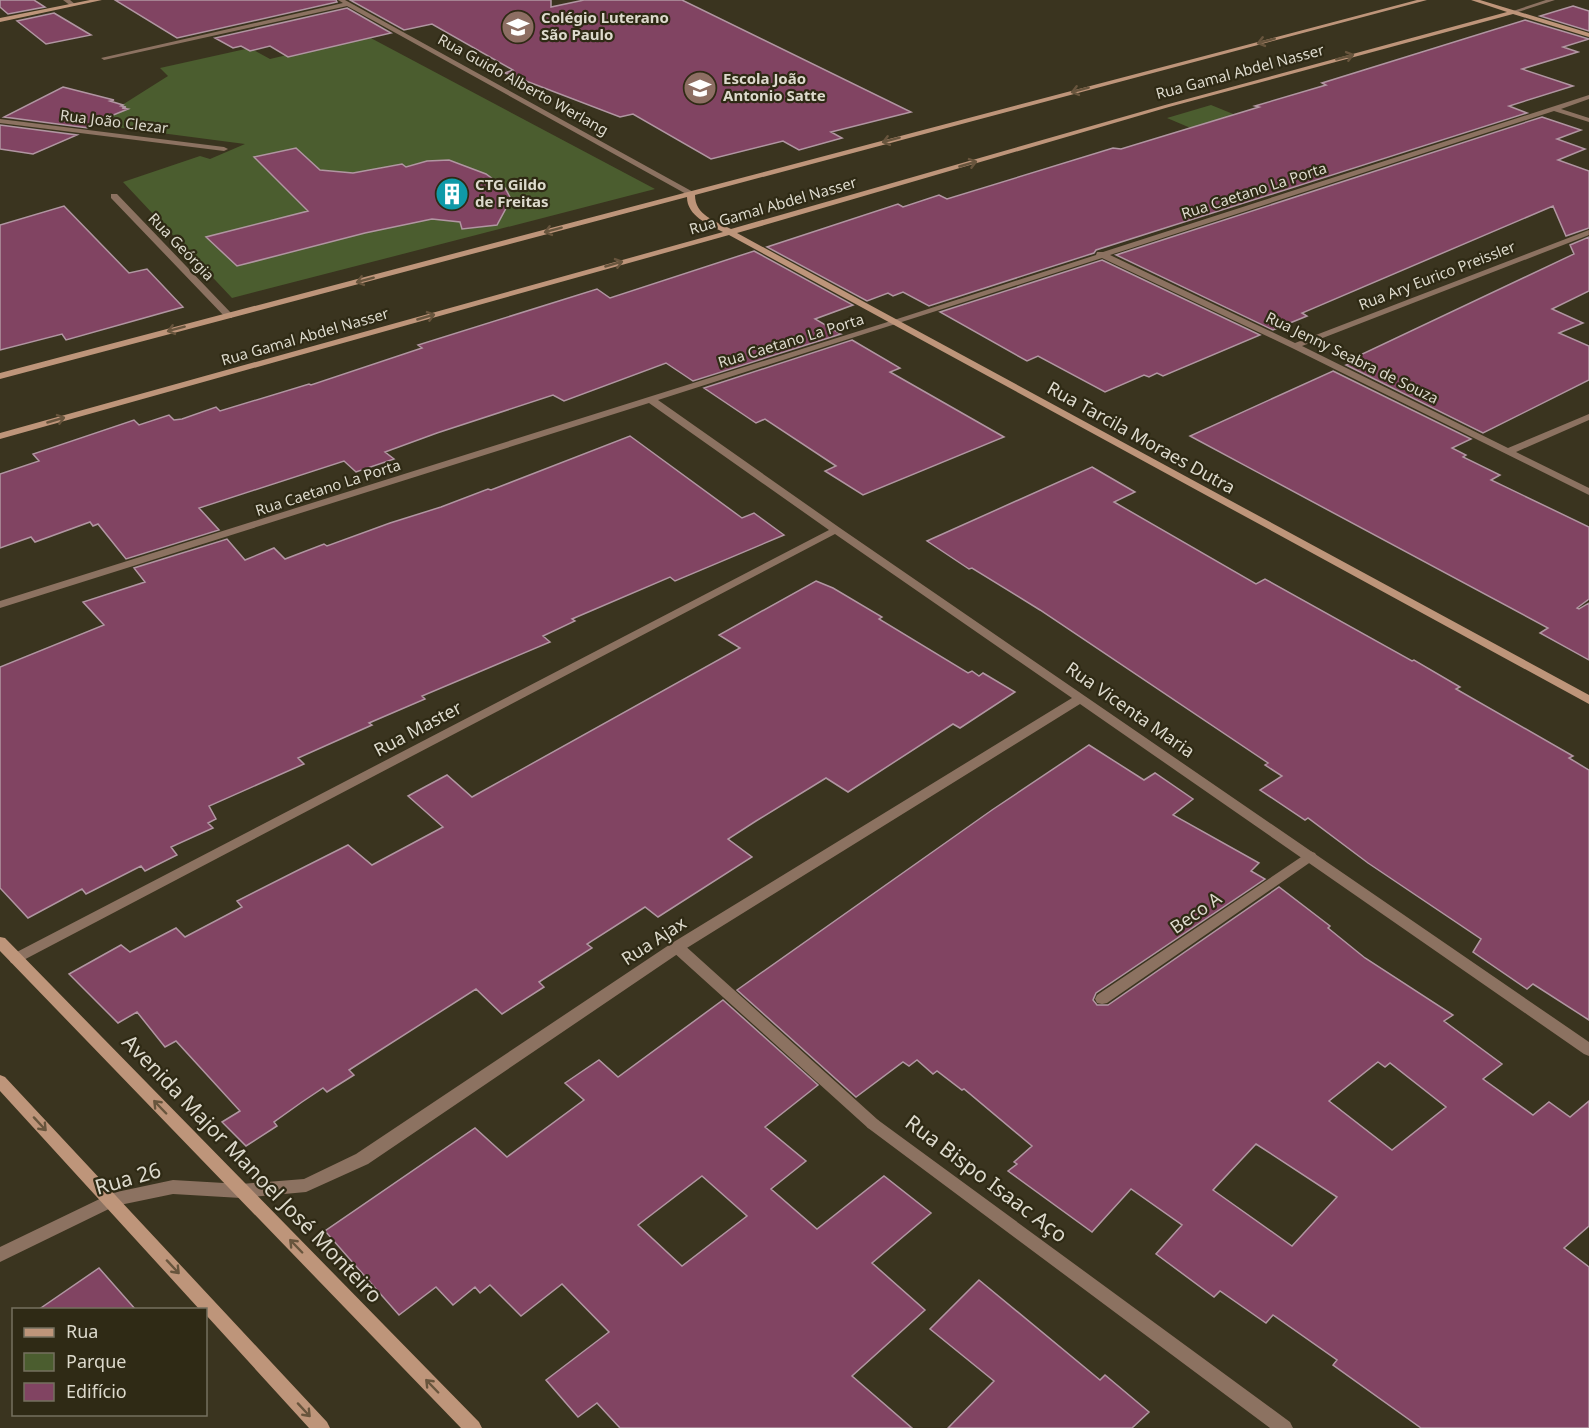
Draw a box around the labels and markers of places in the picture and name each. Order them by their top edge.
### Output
place label: Colégio Luterano São Paulo [541,7,669,44]
school or university icon: Colégio Luterano São Paulo [500,9,536,45]
place label: Escola João Antonio Satte [723,68,826,105]
school or university icon: Escola João Antonio Satte [682,70,718,106]
place label: CTG Gildo de Freitas [475,174,548,211]
building icon: CTG Gildo de Freitas [434,176,470,212]

